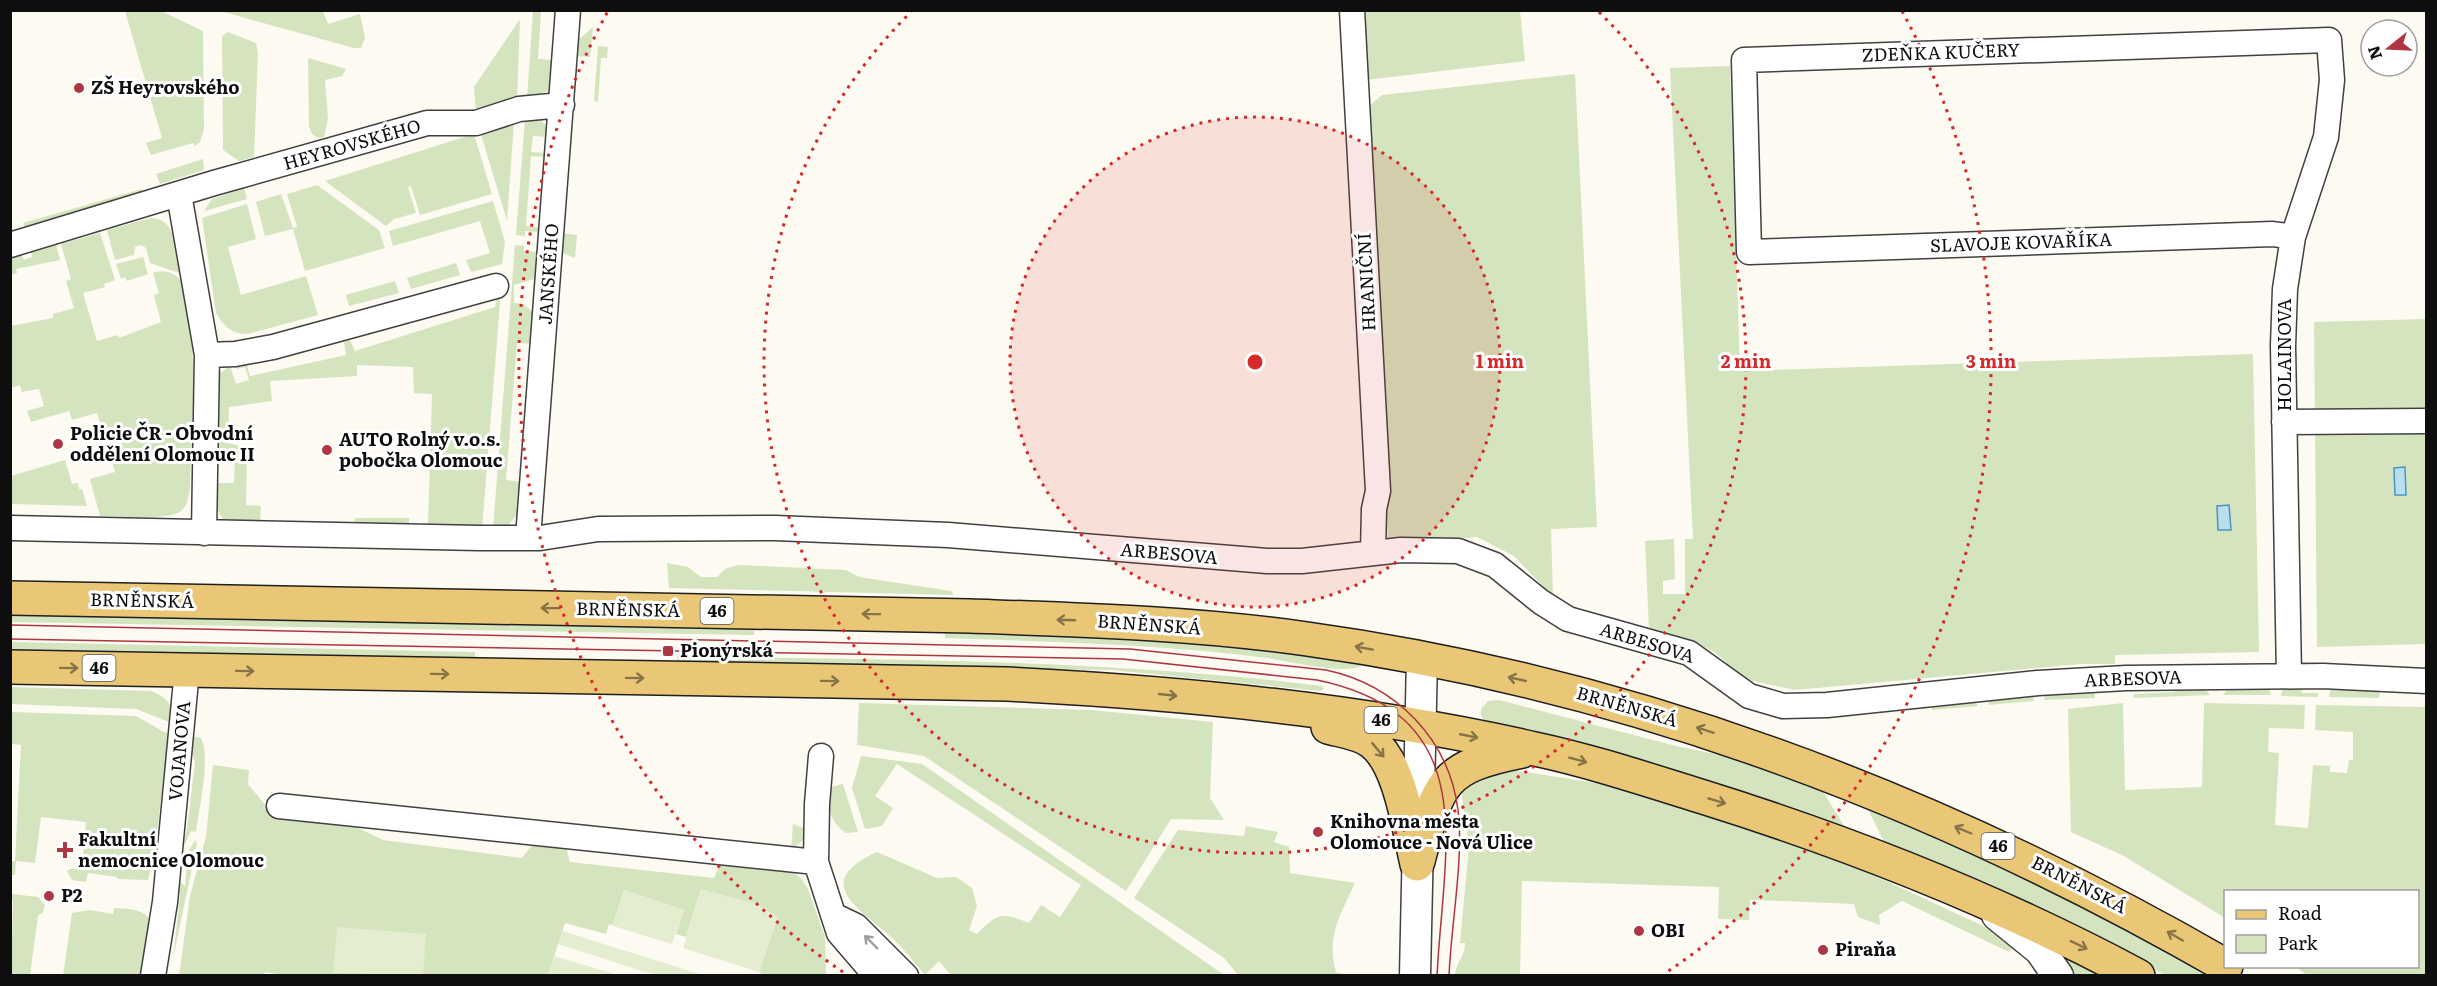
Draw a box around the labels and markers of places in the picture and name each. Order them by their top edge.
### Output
place label: ZŠ Heyrovského [91,73,240,100]
marker: ZŠ Heyrovského [72,81,86,95]
centre of rings [1245,352,1265,372]
place label: Policie ČR - Obvodní oddělení Olomouc II [70,419,255,467]
place label: AUTO Rolný v.o.s. pobočka Olomouc [339,425,503,473]
marker: Policie ČR - Obvodní oddělení Olomouc II [51,437,65,451]
marker: AUTO Rolný v.o.s. pobočka Olomouc [320,443,334,457]
place label: Pionýrská [680,636,774,663]
marker: Pionýrská [661,644,675,658]
place label: Knihovna města Olomouce - Nová Ulice [1330,807,1533,855]
place label: Fakultní nemocnice Olomouc [78,825,264,873]
marker: Knihovna města Olomouce - Nová Ulice [1311,825,1325,839]
marker: Fakultní nemocnice Olomouc [56,841,74,859]
place label: P2 [61,881,83,908]
marker: P2 [42,889,56,903]
place label: OBI [1651,916,1685,943]
marker: OBI [1632,924,1646,938]
place label: Piraňa [1835,935,1897,962]
marker: Piraňa [1816,943,1830,957]

